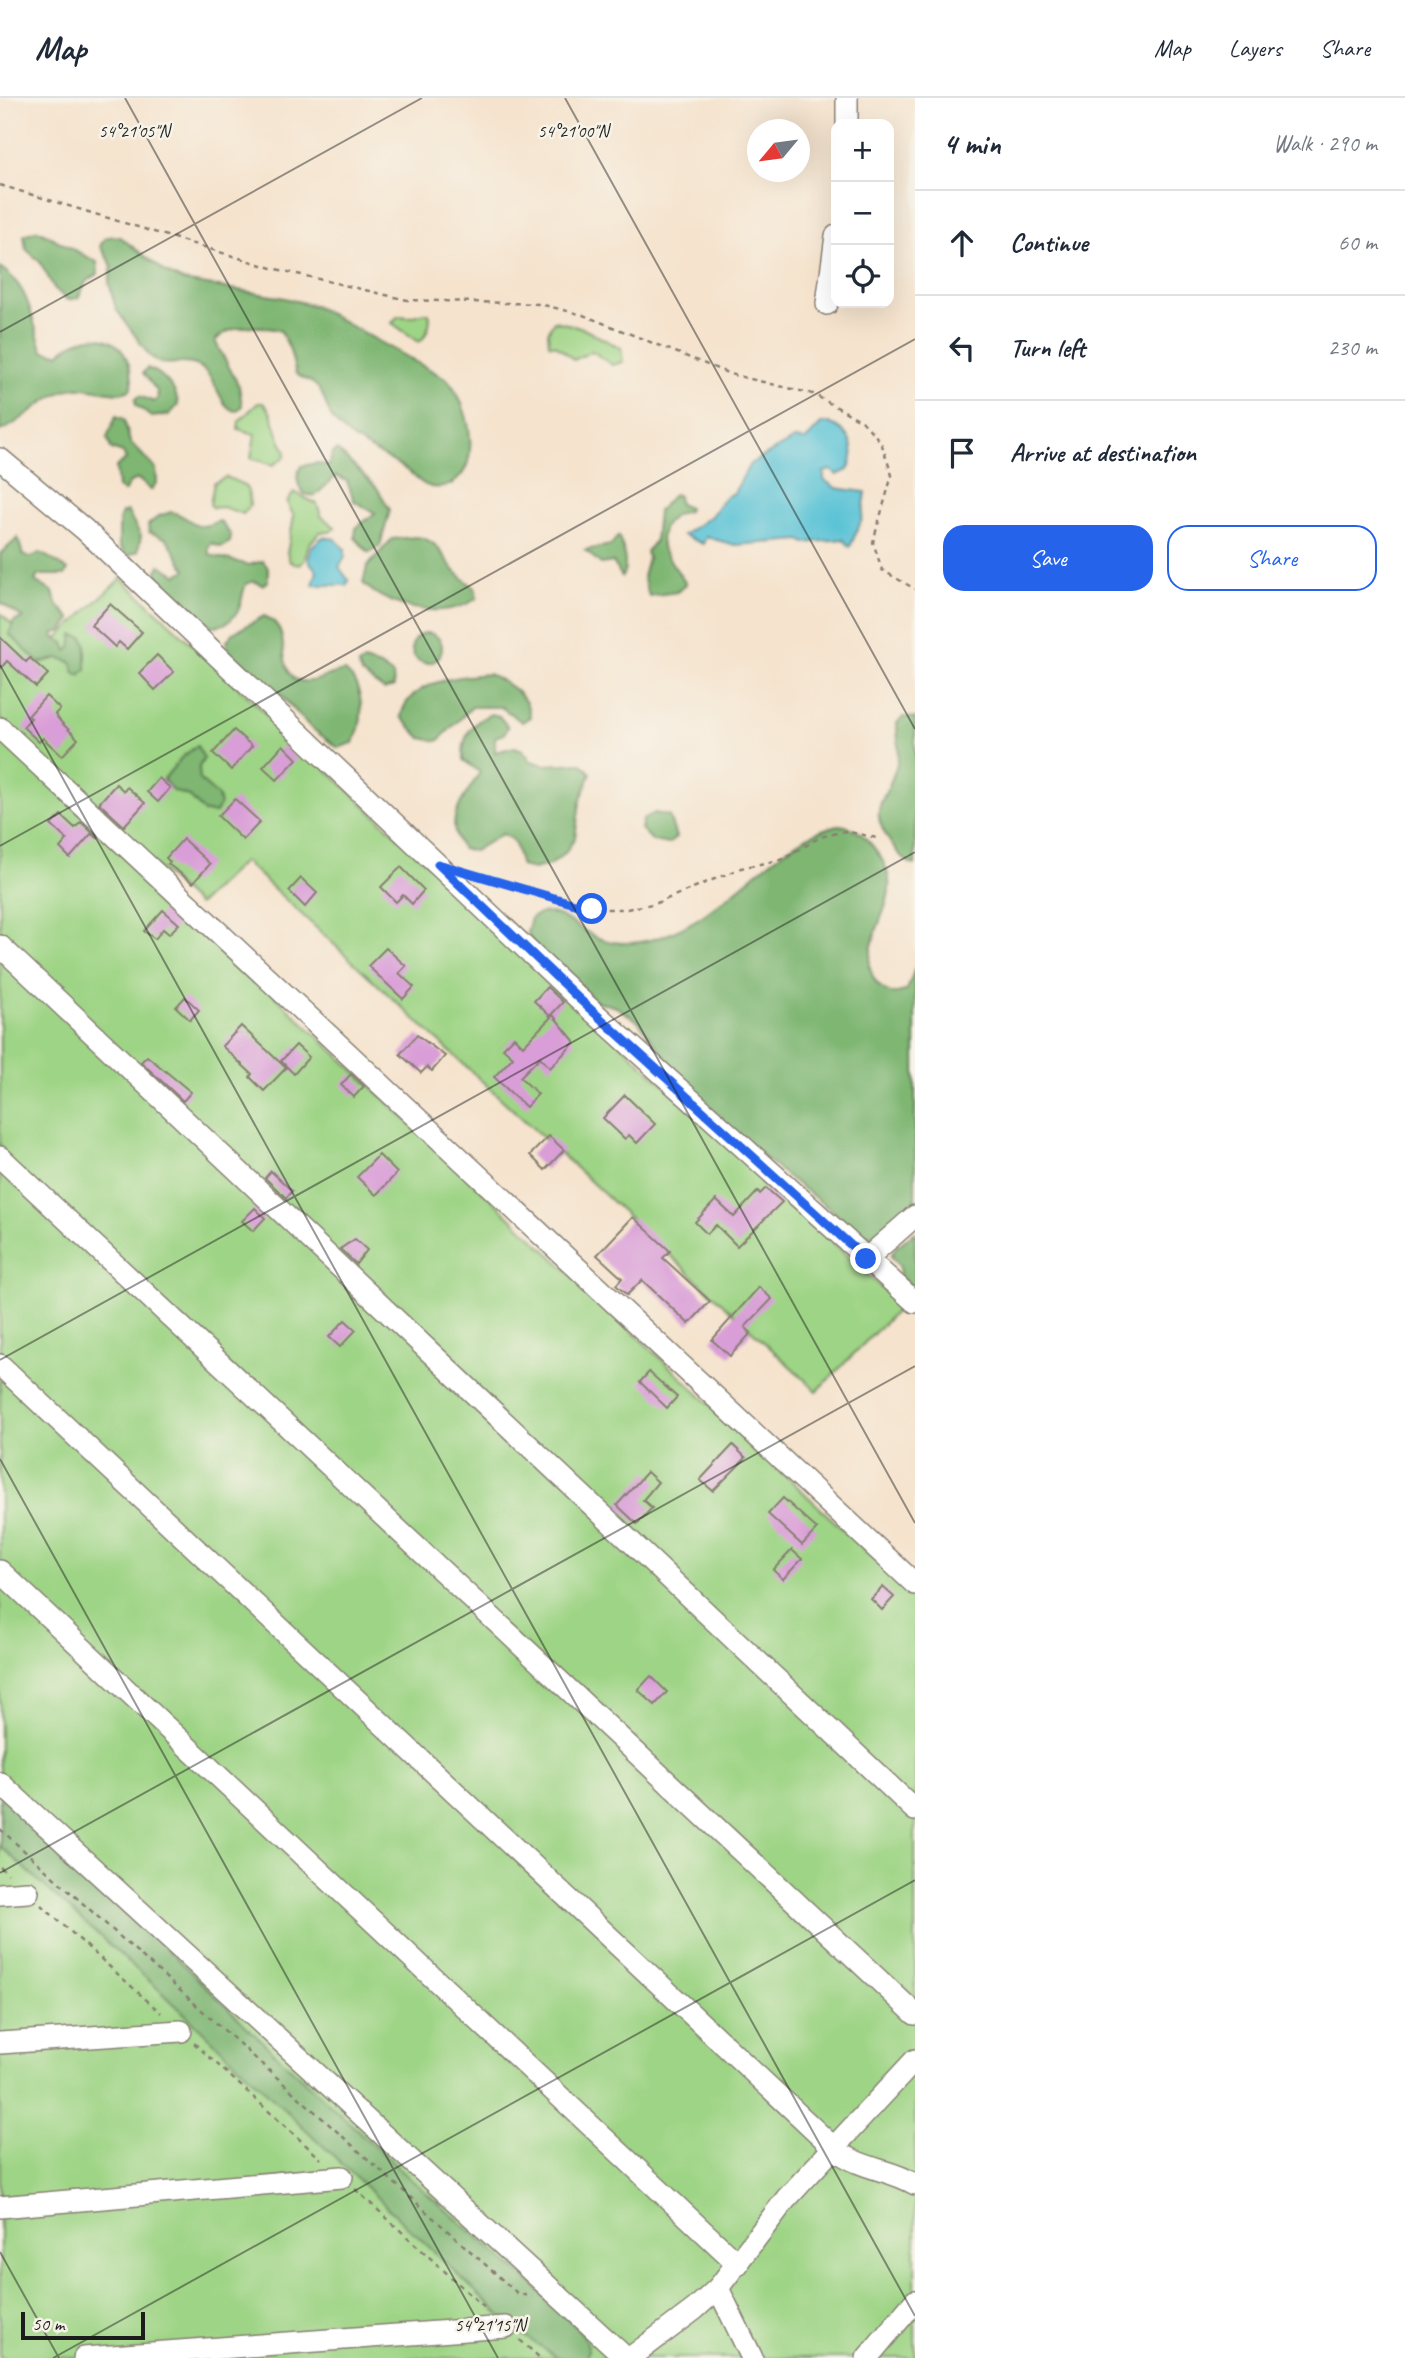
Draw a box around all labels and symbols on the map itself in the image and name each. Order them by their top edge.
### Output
north arrow [747,119,810,182]
text: 54°21'05"N [99,120,173,142]
text: 54°21'00"N [538,120,612,142]
route start [576,893,607,924]
route end [850,1243,881,1274]
scale bar [21,2309,145,2341]
text: 54°21'15"N [455,2314,529,2336]

